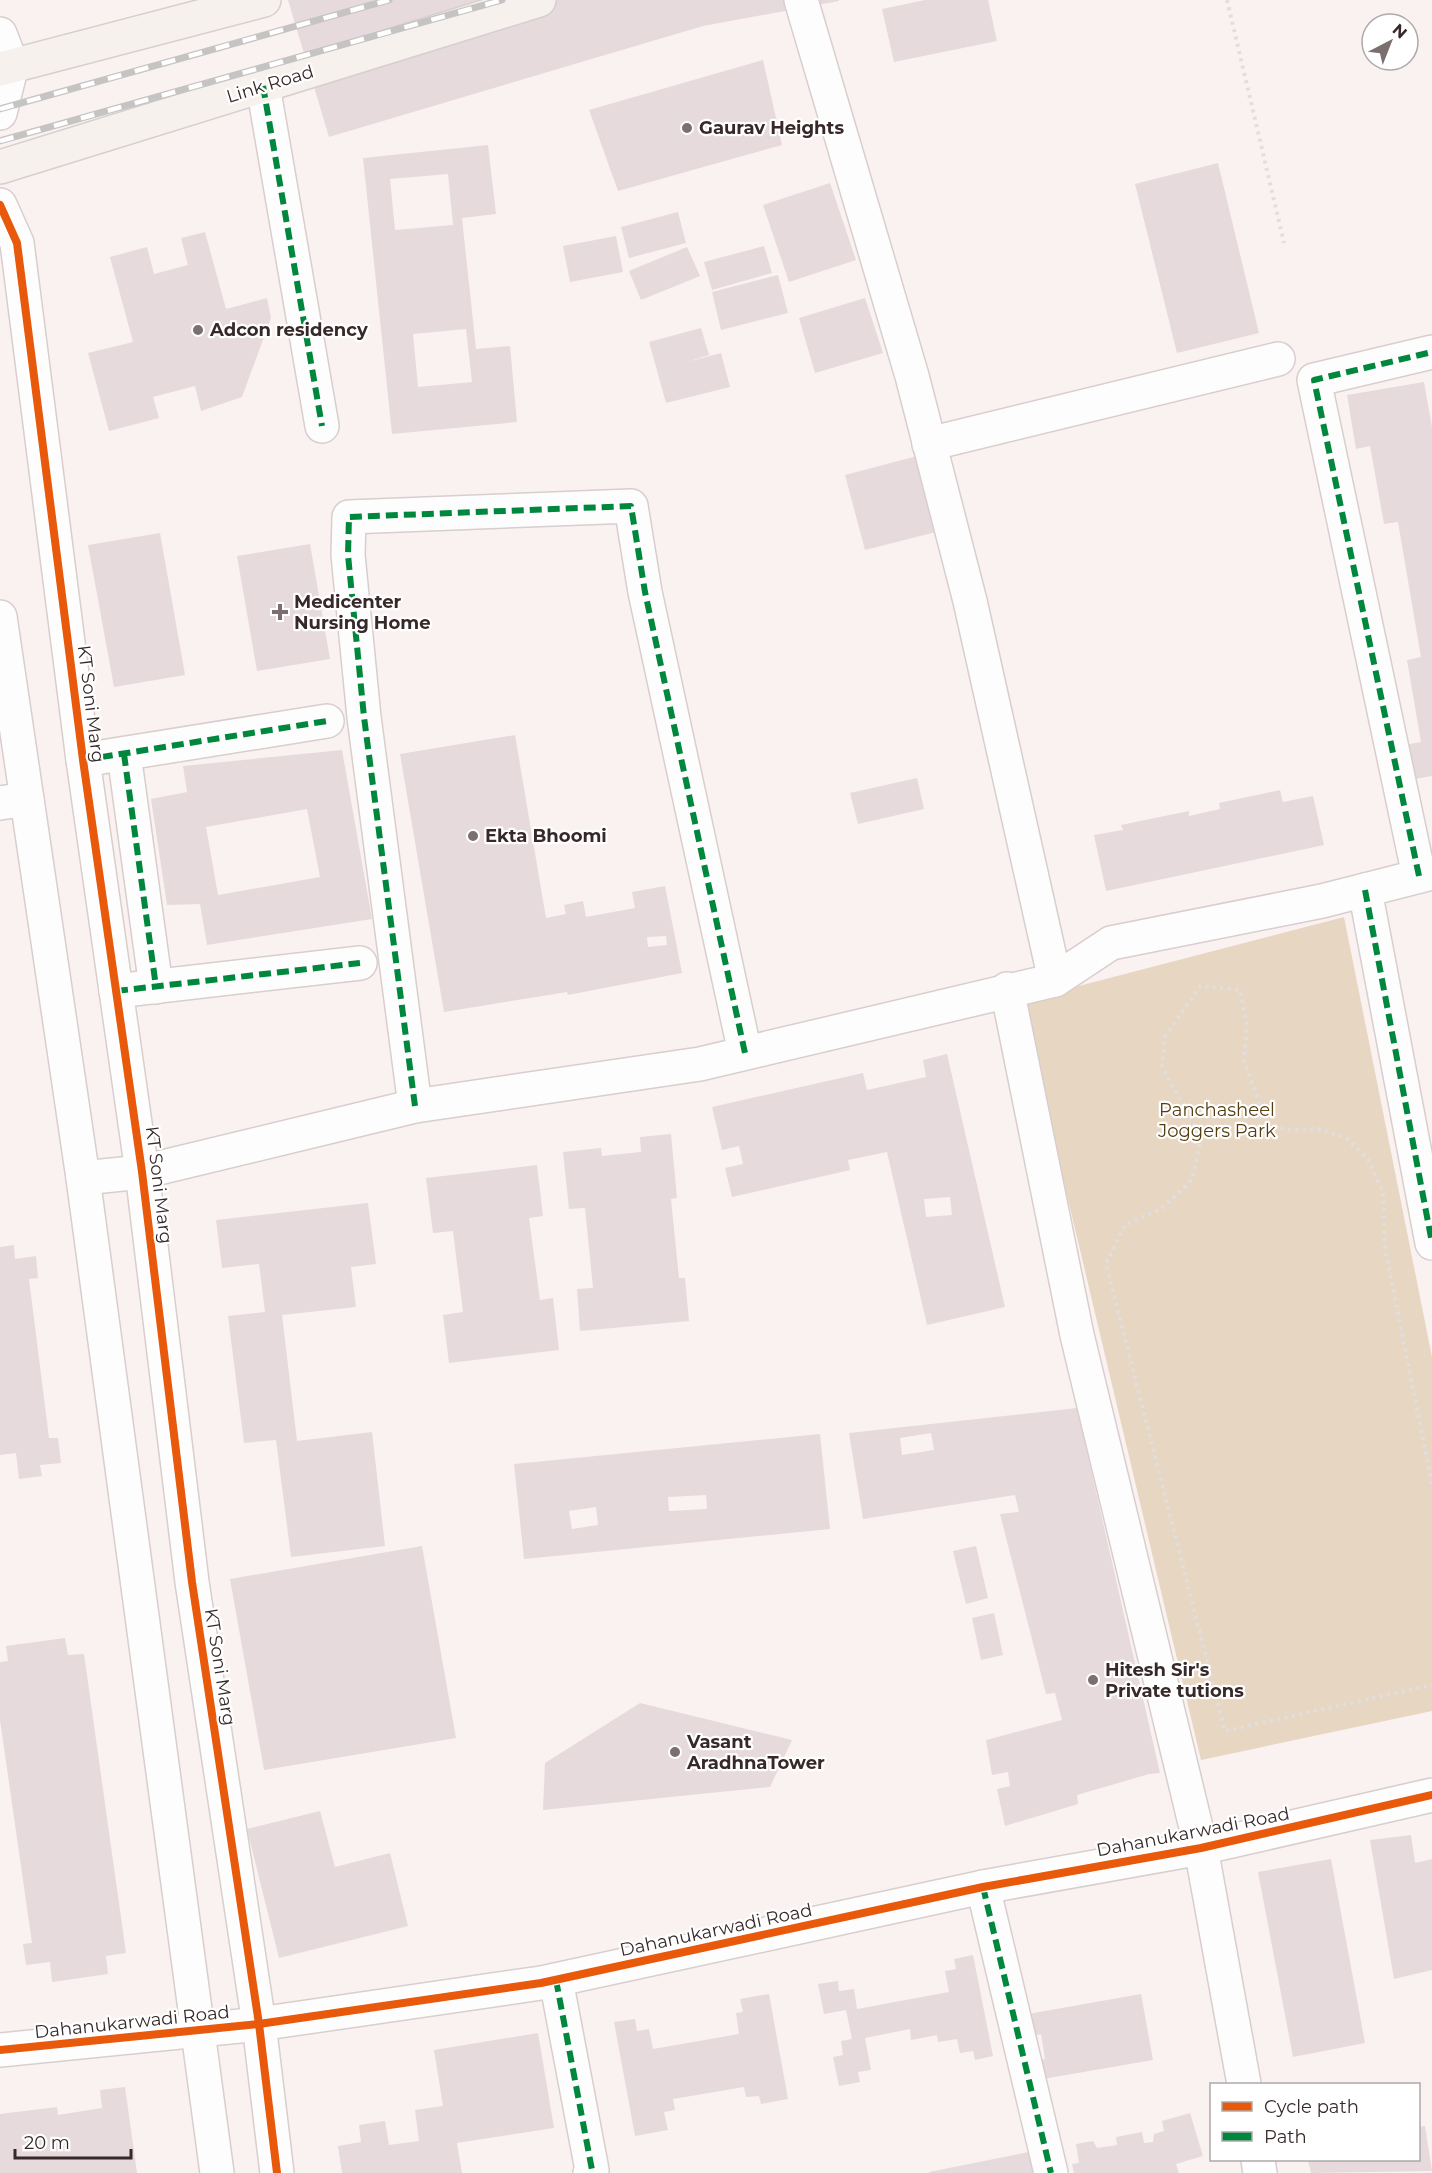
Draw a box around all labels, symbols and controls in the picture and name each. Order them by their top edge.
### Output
north arrow [1360,12,1420,72]
text: N [1389,20,1411,43]
street label: Link Road [224,60,316,108]
place label: Gaurav Heights [699,117,844,139]
marker: Gaurav Heights [680,121,694,135]
place label: Adcon residency [209,319,368,341]
marker: Adcon residency [191,323,205,337]
place label: Medicenter Nursing Home [294,591,431,634]
marker: Medicenter Nursing Home [271,603,289,621]
street label: KT Soni Marg [73,644,109,764]
place label: Ekta Bhoomi [485,825,607,847]
marker: Ekta Bhoomi [466,829,480,843]
park label: Panchasheel Joggers Park [1157,1099,1276,1142]
street label: KT Soni Marg [141,1125,177,1245]
street label: KT Soni Marg [200,1607,240,1727]
place label: Hitesh Sir's Private tutions [1105,1659,1244,1702]
marker: Hitesh Sir's Private tutions [1086,1673,1100,1687]
place label: Vasant AradhnaTower [686,1731,825,1774]
marker: Vasant AradhnaTower [668,1745,682,1759]
street label: Dahanukarwadi Road [1095,1802,1291,1862]
street label: Dahanukarwadi Road [618,1899,814,1961]
street label: Dahanukarwadi Road [33,2001,231,2043]
legend [1210,2083,1420,2161]
text: Cycle path [1264,2096,1359,2118]
scale bar [15,2122,130,2160]
text: Path [1264,2126,1307,2148]
text: 20 m [24,2132,70,2154]

